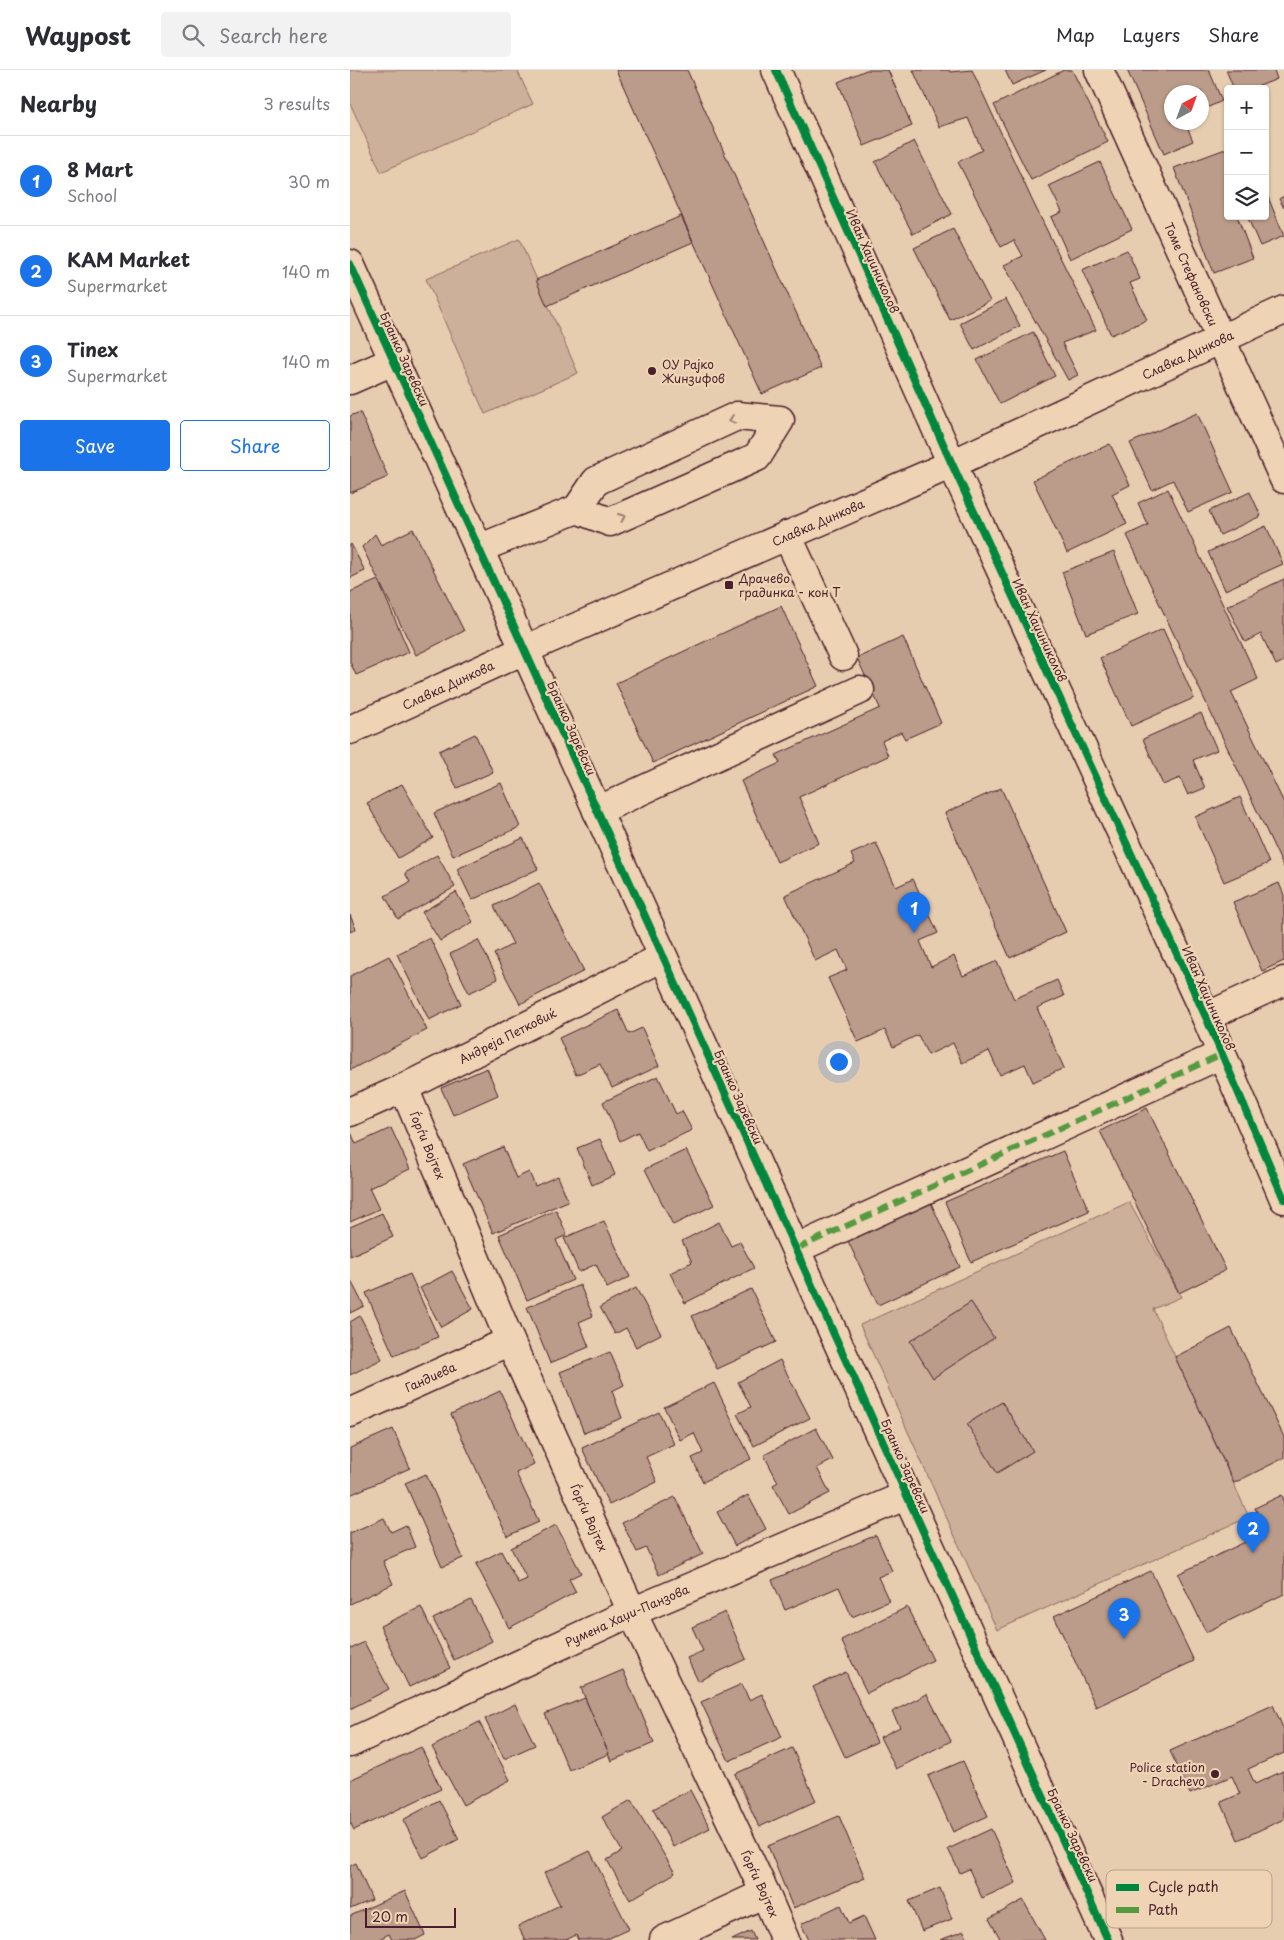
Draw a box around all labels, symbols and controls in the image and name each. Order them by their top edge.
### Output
search box [161,12,511,57]
text: Waypost [25,17,131,53]
icon: search [179,21,207,49]
text: Search here [219,21,328,49]
text: Map [1056,21,1095,48]
text: Layers [1123,21,1180,48]
text: Share [1208,21,1259,48]
north arrow [1164,85,1209,130]
map controls [1224,85,1269,220]
button: + [1224,85,1269,130]
text: Nearby [20,87,97,119]
text: 3 results [263,91,330,115]
button: − [1224,130,1269,175]
text: 8 Mart [67,155,133,183]
text: 1 [32,169,40,193]
text: 30 m [288,169,330,193]
button: layers [1224,175,1269,220]
text: School [67,183,117,207]
street label: Иван Хаџиниколов [842,206,904,316]
street label: Томе Стефановски [1160,219,1223,329]
text: KAM Market [67,245,190,273]
text: 2 [30,259,42,283]
text: 140 m [282,259,330,283]
text: Supermarket [67,273,167,297]
street label: Бранко Заревски [376,309,434,409]
street label: Славка Динкова [1139,325,1237,384]
text: Tinex [67,335,118,363]
text: 3 [31,349,41,373]
text: 140 m [282,349,330,373]
place label: ОУ Рајко Жинзифов [661,355,725,387]
text: Supermarket [67,363,167,387]
marker: ОУ Рајко Жинзифов [646,365,658,377]
one-way arrow [729,414,737,424]
button: Save [20,420,170,471]
button: Share [180,420,330,471]
street label: Славка Динкова [769,494,868,550]
one-way arrow [617,512,626,523]
place label: Драчево градинка - кон Т [738,569,841,601]
street label: Иван Хаџиниколов [1008,575,1072,685]
marker: Драчево градинка - кон Т [723,579,735,591]
street label: Славка Динкова [399,656,497,714]
street label: Бранко Заревски [543,678,601,778]
pin: 1 [898,892,930,933]
street label: Иван Хаџиниколов [1178,943,1240,1053]
street label: Андреја Петковиќ [456,1003,560,1068]
street label: Бранко Заревски [710,1047,768,1147]
your location [826,1049,852,1075]
street label: Ѓорѓи Војтех [406,1108,450,1182]
street label: Гандиева [402,1357,459,1396]
street label: Бранко Заревски [877,1416,935,1516]
street label: Ѓорѓи Војтех [566,1481,613,1555]
pin: 2 [1237,1512,1269,1553]
street label: Румена Хаџи-Панзова [562,1580,692,1651]
pin: 3 [1108,1598,1140,1639]
place label: Police station - Drachevo [1130,1758,1205,1790]
marker: Police station - Drachevo [1209,1768,1221,1780]
street label: Бранко Заревски [1043,1785,1103,1885]
street label: Ѓорѓи Војтех [737,1847,784,1921]
legend [1106,1870,1272,1928]
text: Cycle path [1148,1876,1219,1897]
text: Path [1148,1899,1178,1920]
scale bar [365,1905,456,1928]
text: 20 m [372,1906,408,1927]

